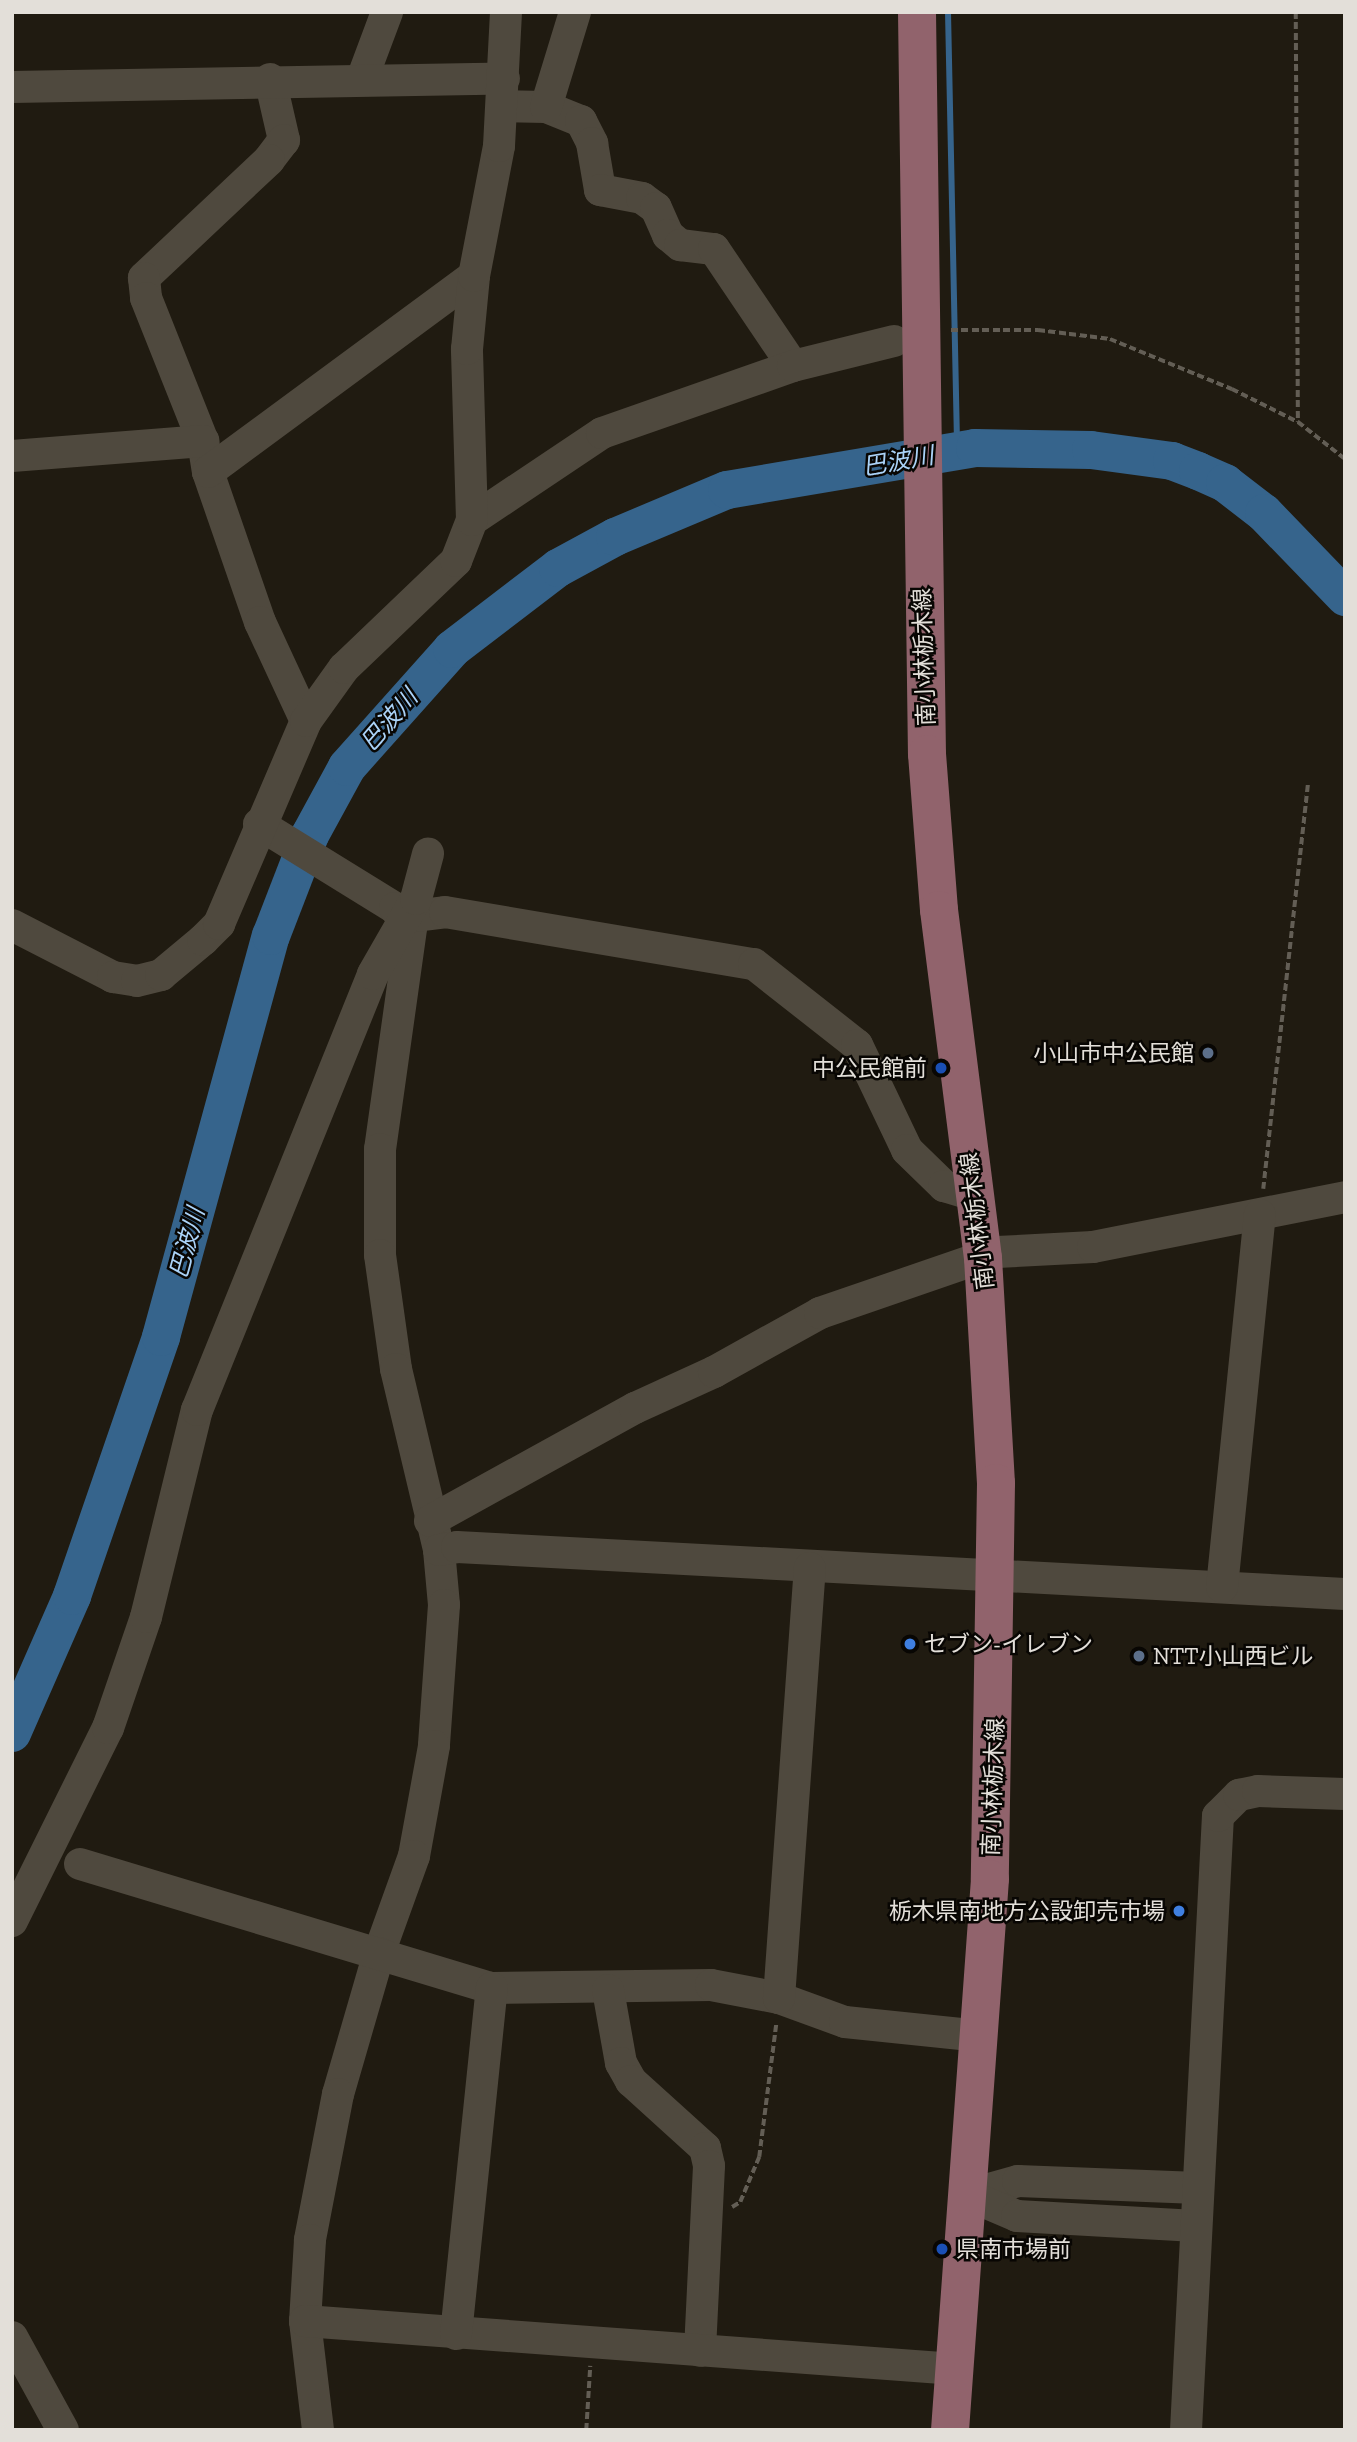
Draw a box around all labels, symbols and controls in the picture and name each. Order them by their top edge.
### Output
water label: 巴波川 [860,441,936,481]
street label: 南小林栃木線 [908,588,940,726]
water label: 巴波川 [355,683,423,757]
place label: 小山市中公民館 [1033,1039,1194,1067]
marker: 小山市中公民館 [1200,1045,1216,1061]
place label: 中公民館前 [812,1054,927,1082]
marker: 中公民館前 [933,1060,949,1076]
street label: 南小林栃木線 [955,1151,999,1291]
water label: 巴波川 [164,1204,210,1282]
place label: セブン-イレブン [924,1630,1093,1658]
marker: セブン-イレブン [902,1636,918,1652]
place label: NTT小山西ビル [1153,1642,1313,1670]
marker: NTT小山西ビル [1131,1648,1147,1664]
street label: 南小林栃木線 [977,1718,1009,1856]
place label: 栃木県南地方公設卸売市場 [889,1897,1165,1925]
marker: 栃木県南地方公設卸売市場 [1171,1903,1187,1919]
place label: 県南市場前 [956,2235,1071,2263]
marker: 県南市場前 [934,2241,950,2257]

